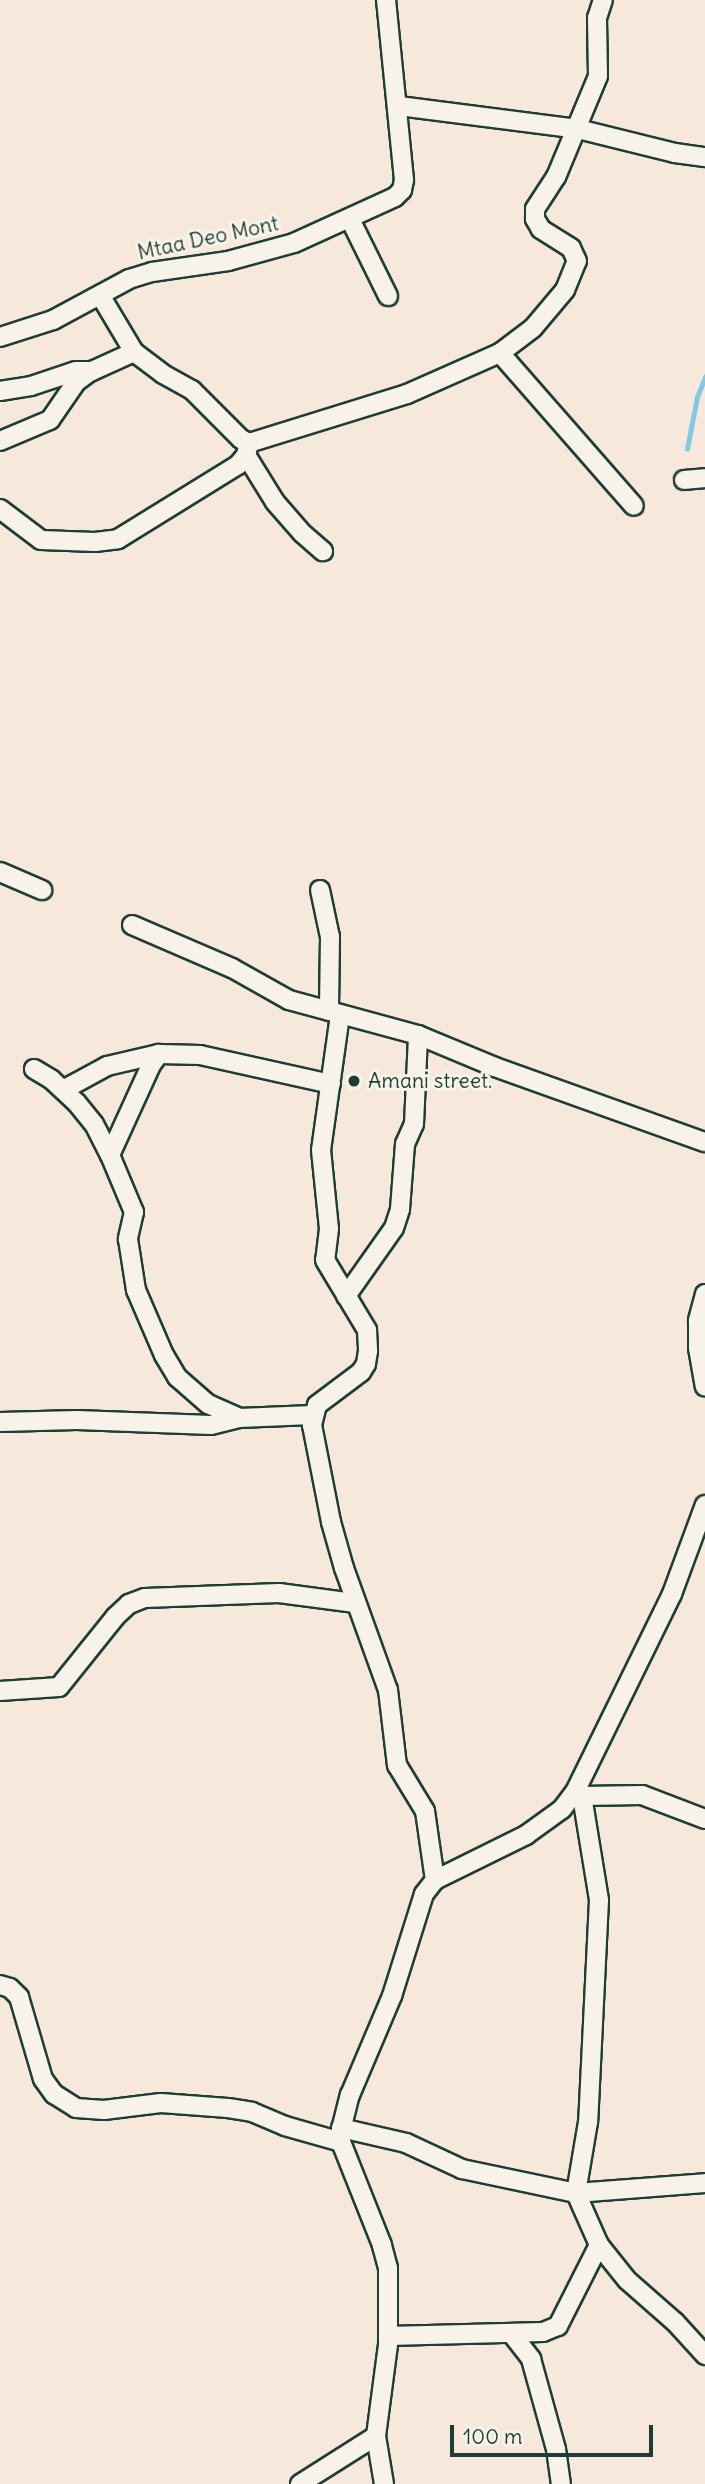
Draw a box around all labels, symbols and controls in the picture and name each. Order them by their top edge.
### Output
street label: Mtaa Deo Mont [135,211,281,265]
place label: Amani street. [368,1068,492,1094]
marker: Amani street. [346,1073,362,1089]
scale bar [453,2410,656,2454]
text: 100 m [463,2423,522,2450]

